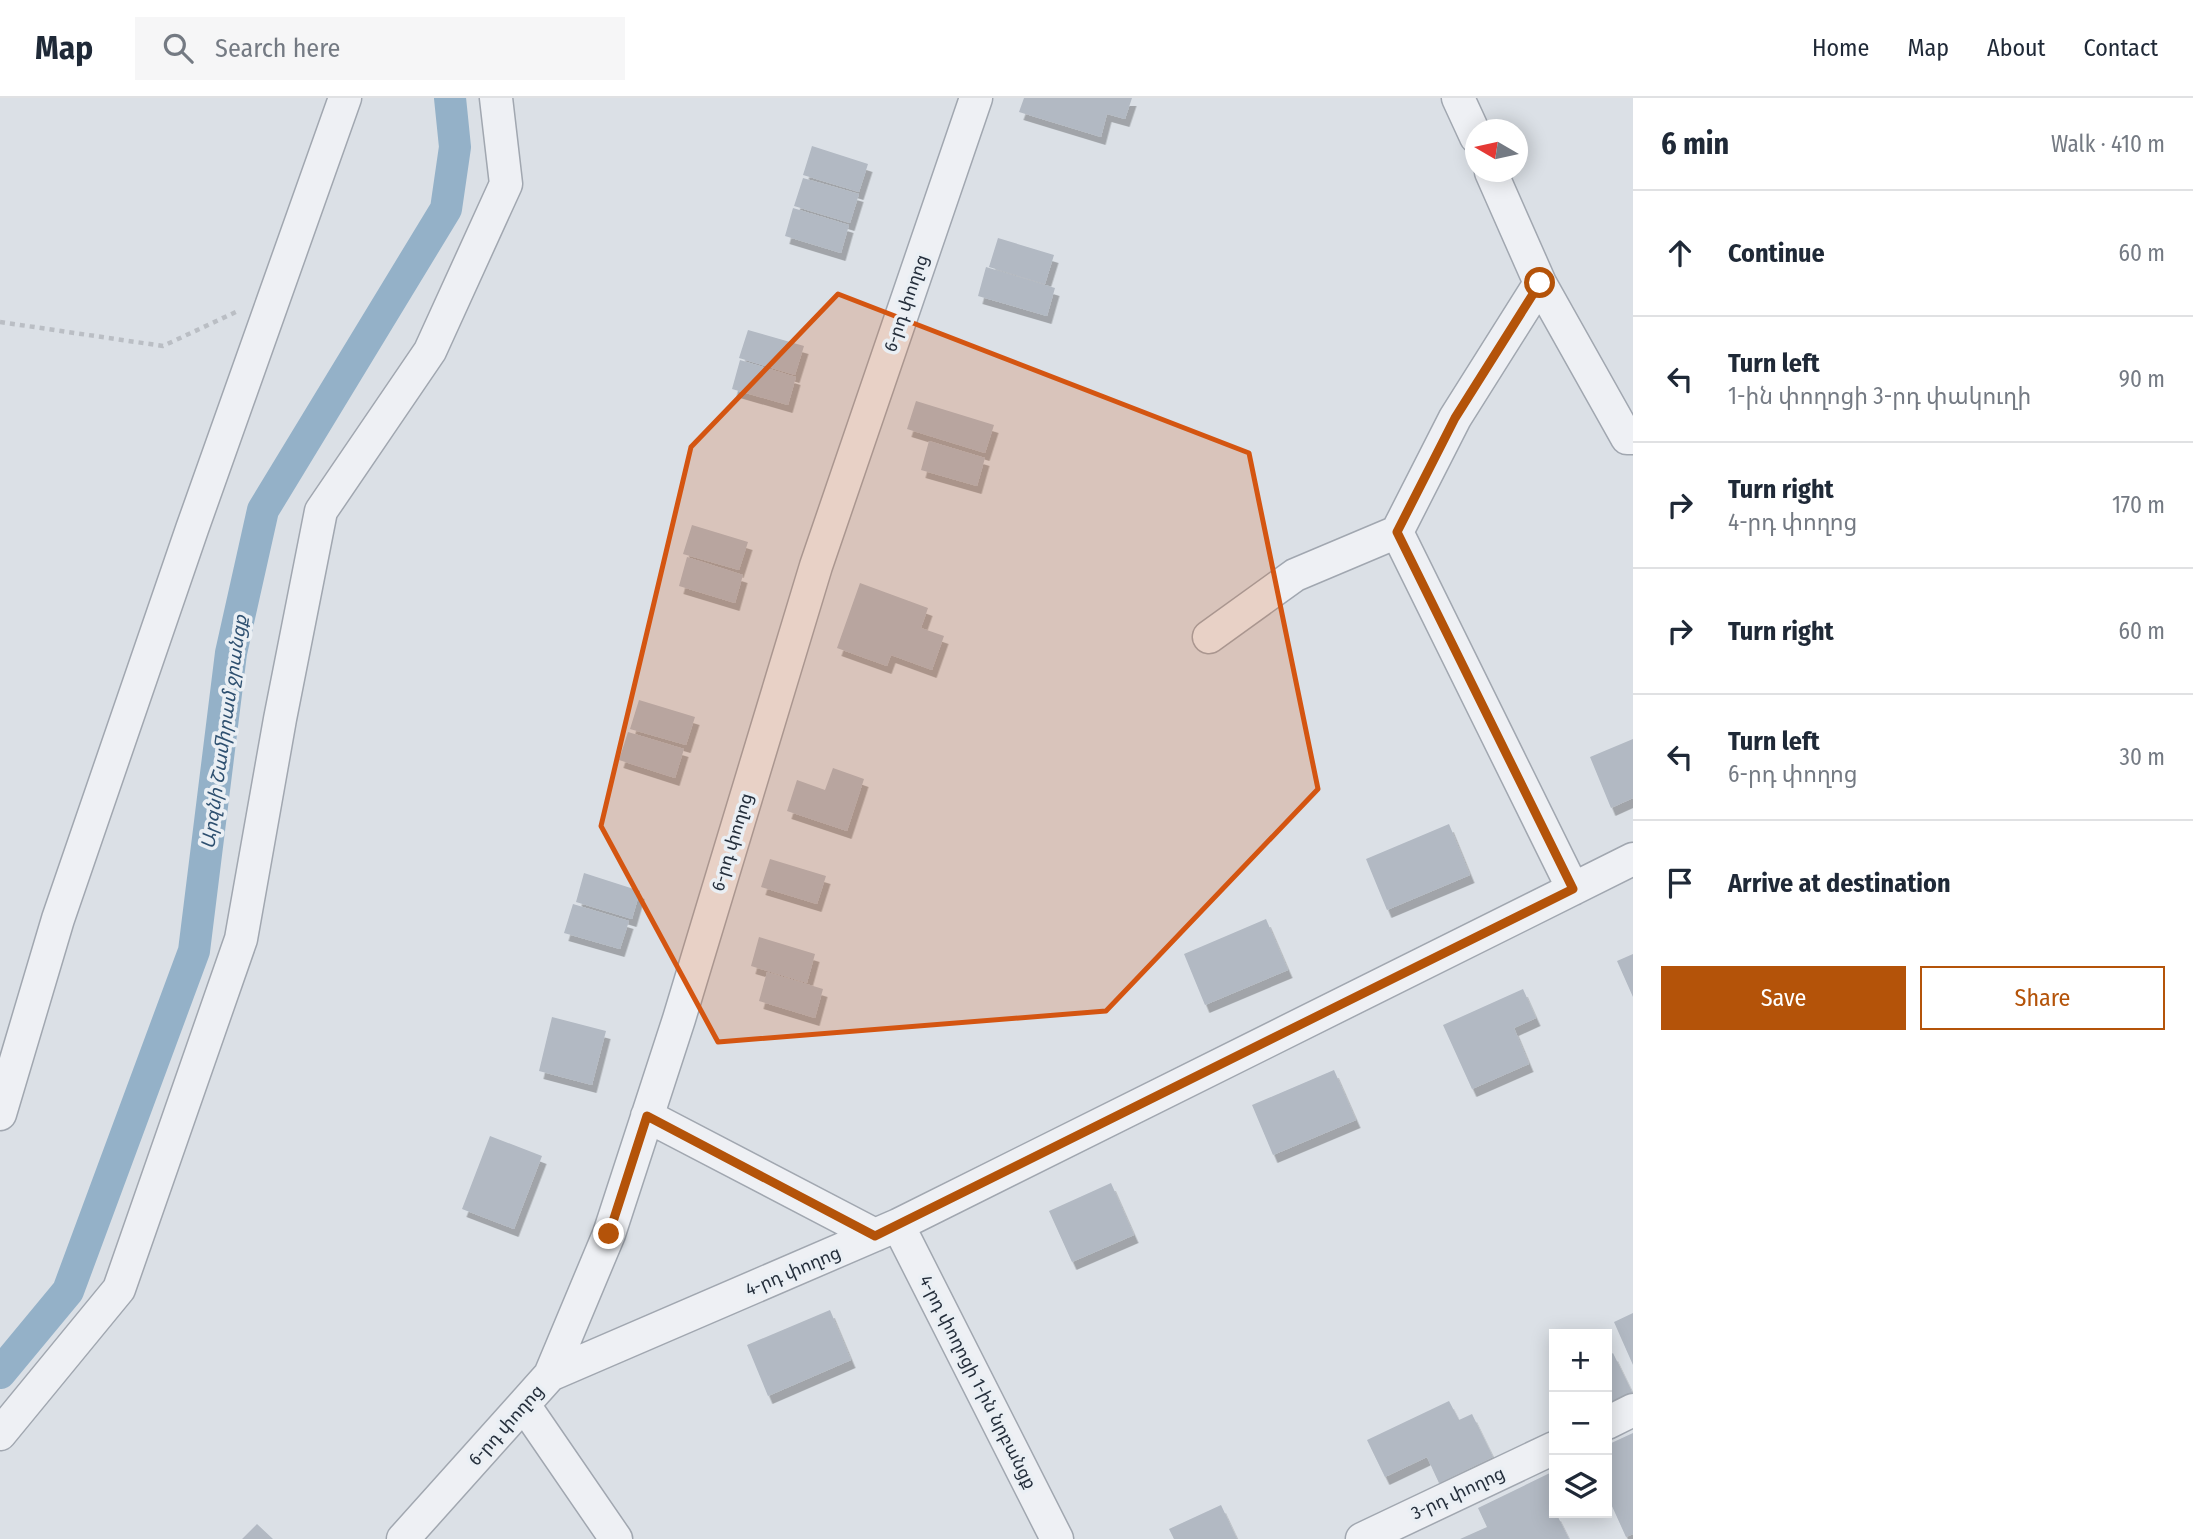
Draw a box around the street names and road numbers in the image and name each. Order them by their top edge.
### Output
street label: 6-րդ փողոց [879,251,933,355]
street label: 6-րդ փողոց [707,790,757,894]
street label: 4-րդ փողոց [742,1241,844,1301]
street label: 4-րդ փողոցի 1-ին նրբանցք [914,1272,1042,1492]
street label: 6-րդ փողոց [464,1380,548,1470]
street label: 3-րդ փողոց [1408,1462,1508,1524]

